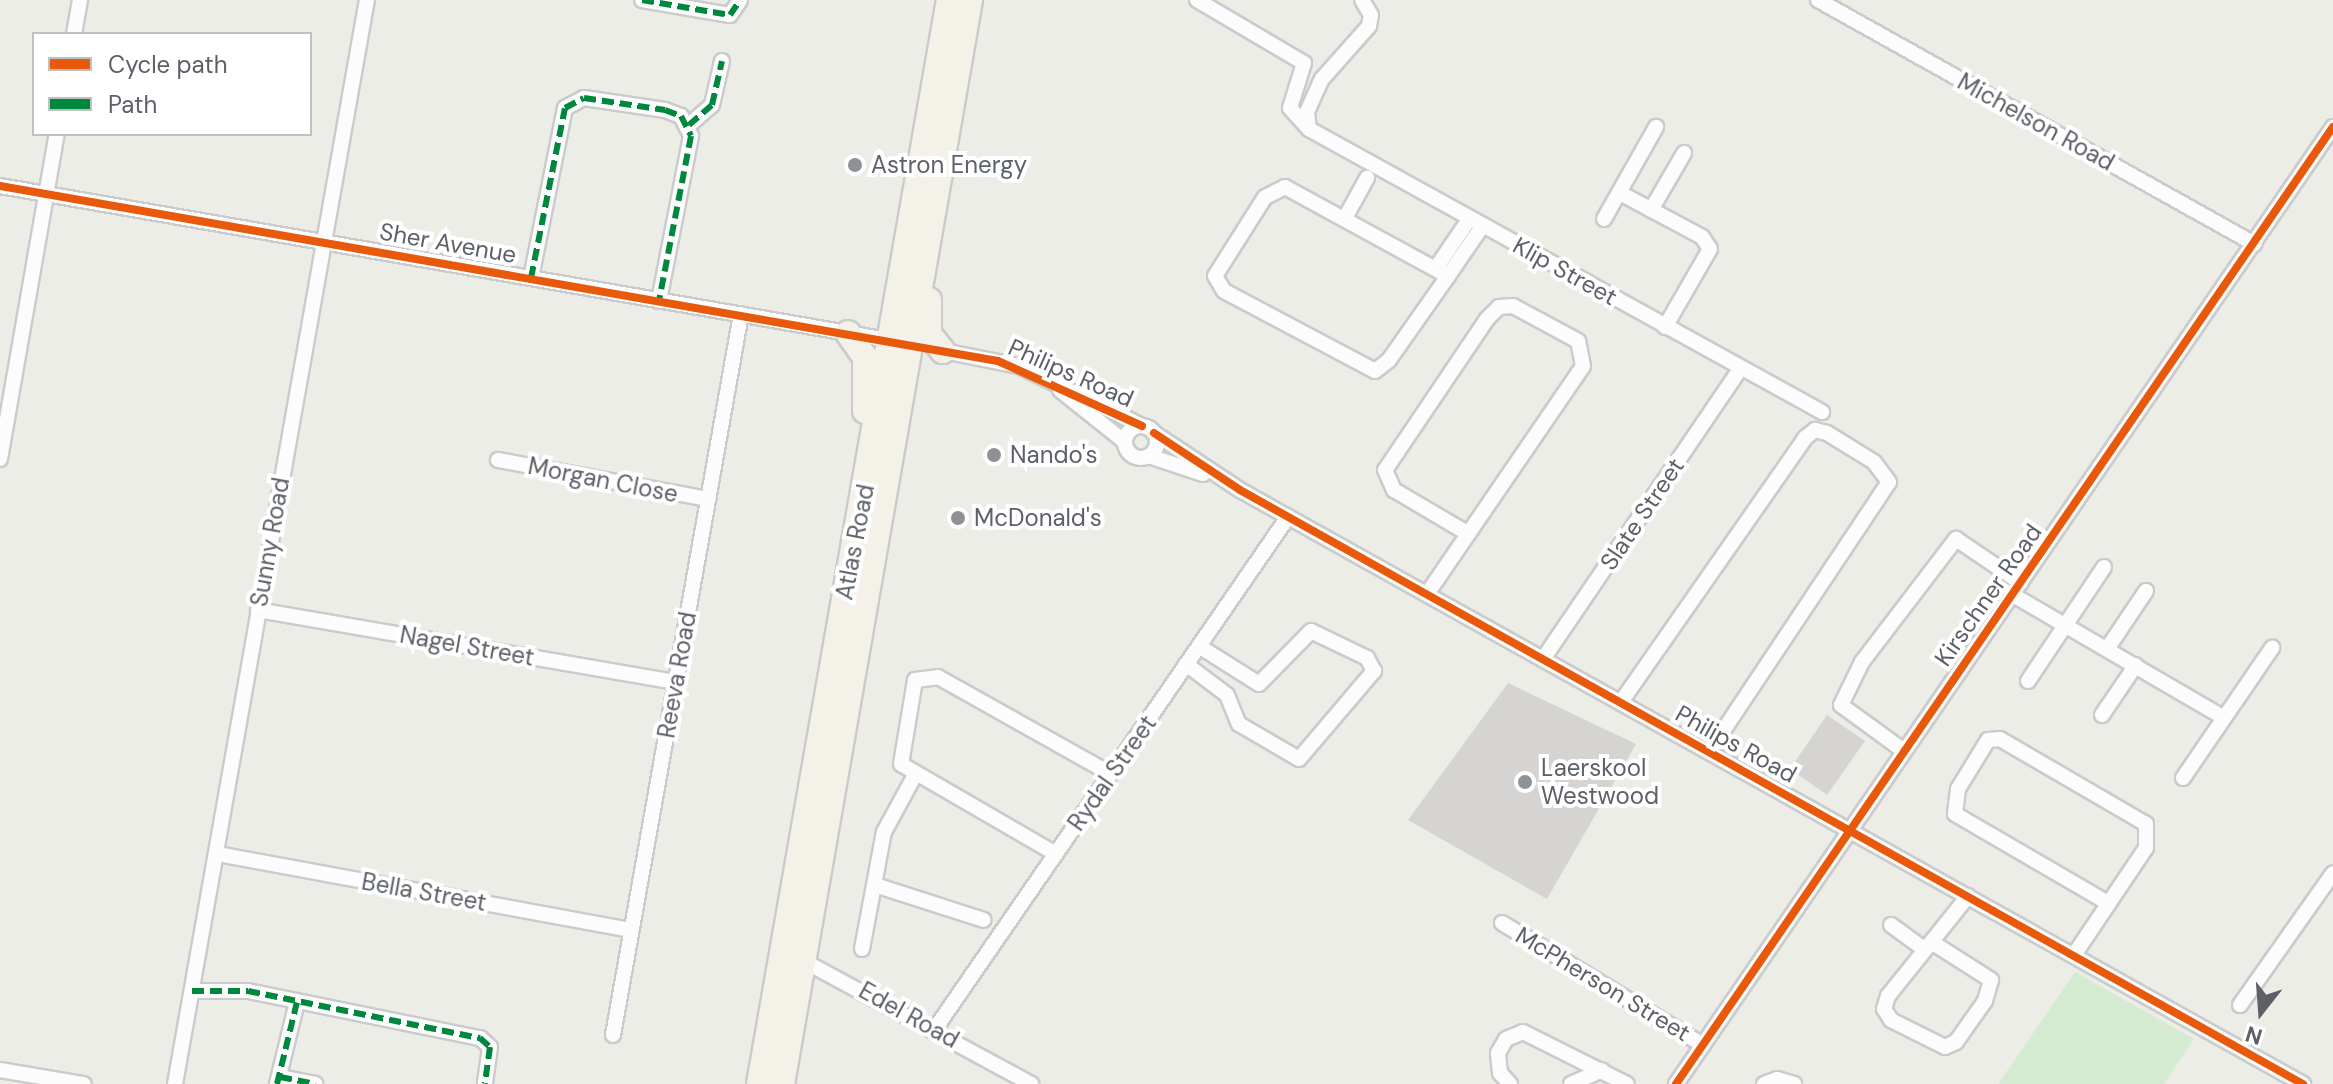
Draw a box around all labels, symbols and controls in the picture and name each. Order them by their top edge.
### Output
legend [32,32,312,136]
text: Cycle path [108,49,227,80]
street label: Michelson Road [1953,67,2119,177]
text: Path [108,89,157,120]
place label: Astron Energy [871,151,1027,179]
marker: Astron Energy [846,156,864,174]
street label: Sher Avenue [377,217,519,269]
street label: Klip Street [1508,231,1622,311]
street label: Philips Road [1004,333,1138,413]
place label: Nando's [1010,441,1098,469]
marker: Nando's [985,446,1003,464]
street label: Morgan Close [526,451,680,509]
street label: Slate Street [1594,452,1690,576]
street label: Sunny Road [244,475,296,609]
street label: Atlas Road [830,482,880,602]
place label: McDonald's [974,504,1102,532]
marker: McDonald's [949,509,967,527]
street label: Kirschner Road [1928,518,2048,672]
street label: Reeva Road [652,610,702,740]
street label: Nagel Street [398,620,536,672]
street label: Philips Road [1670,699,1802,789]
street label: Rydal Street [1062,710,1162,836]
place label: Laerskool Westwood [1541,754,1659,810]
marker: Laerskool Westwood [1516,773,1534,791]
street label: Bella Street [359,867,489,917]
street label: McPherson Street [1510,921,1696,1047]
north arrow [2221,972,2301,1052]
street label: Edel Road [854,976,964,1054]
text: N [2242,1019,2266,1052]

